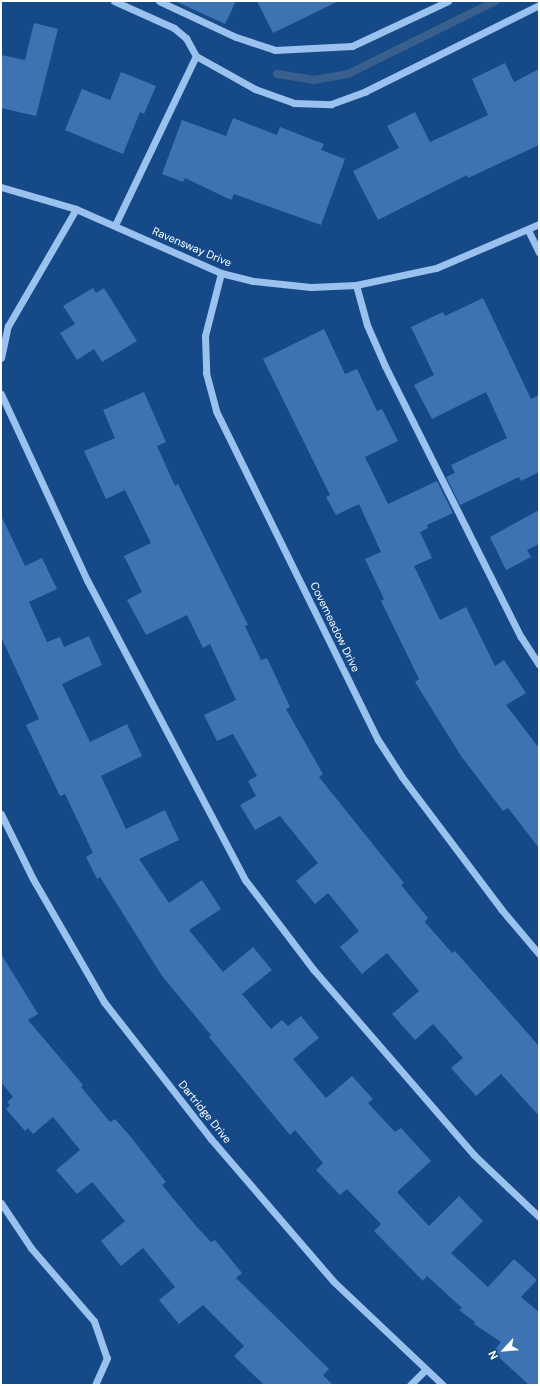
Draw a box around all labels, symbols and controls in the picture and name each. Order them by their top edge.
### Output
street label: Ravensway Drive [150,224,234,270]
street label: Covemeadow Drive [307,580,363,674]
street label: Dartridge Drive [176,1078,234,1146]
north arrow [484,1330,524,1370]
text: N [485,1349,501,1362]

